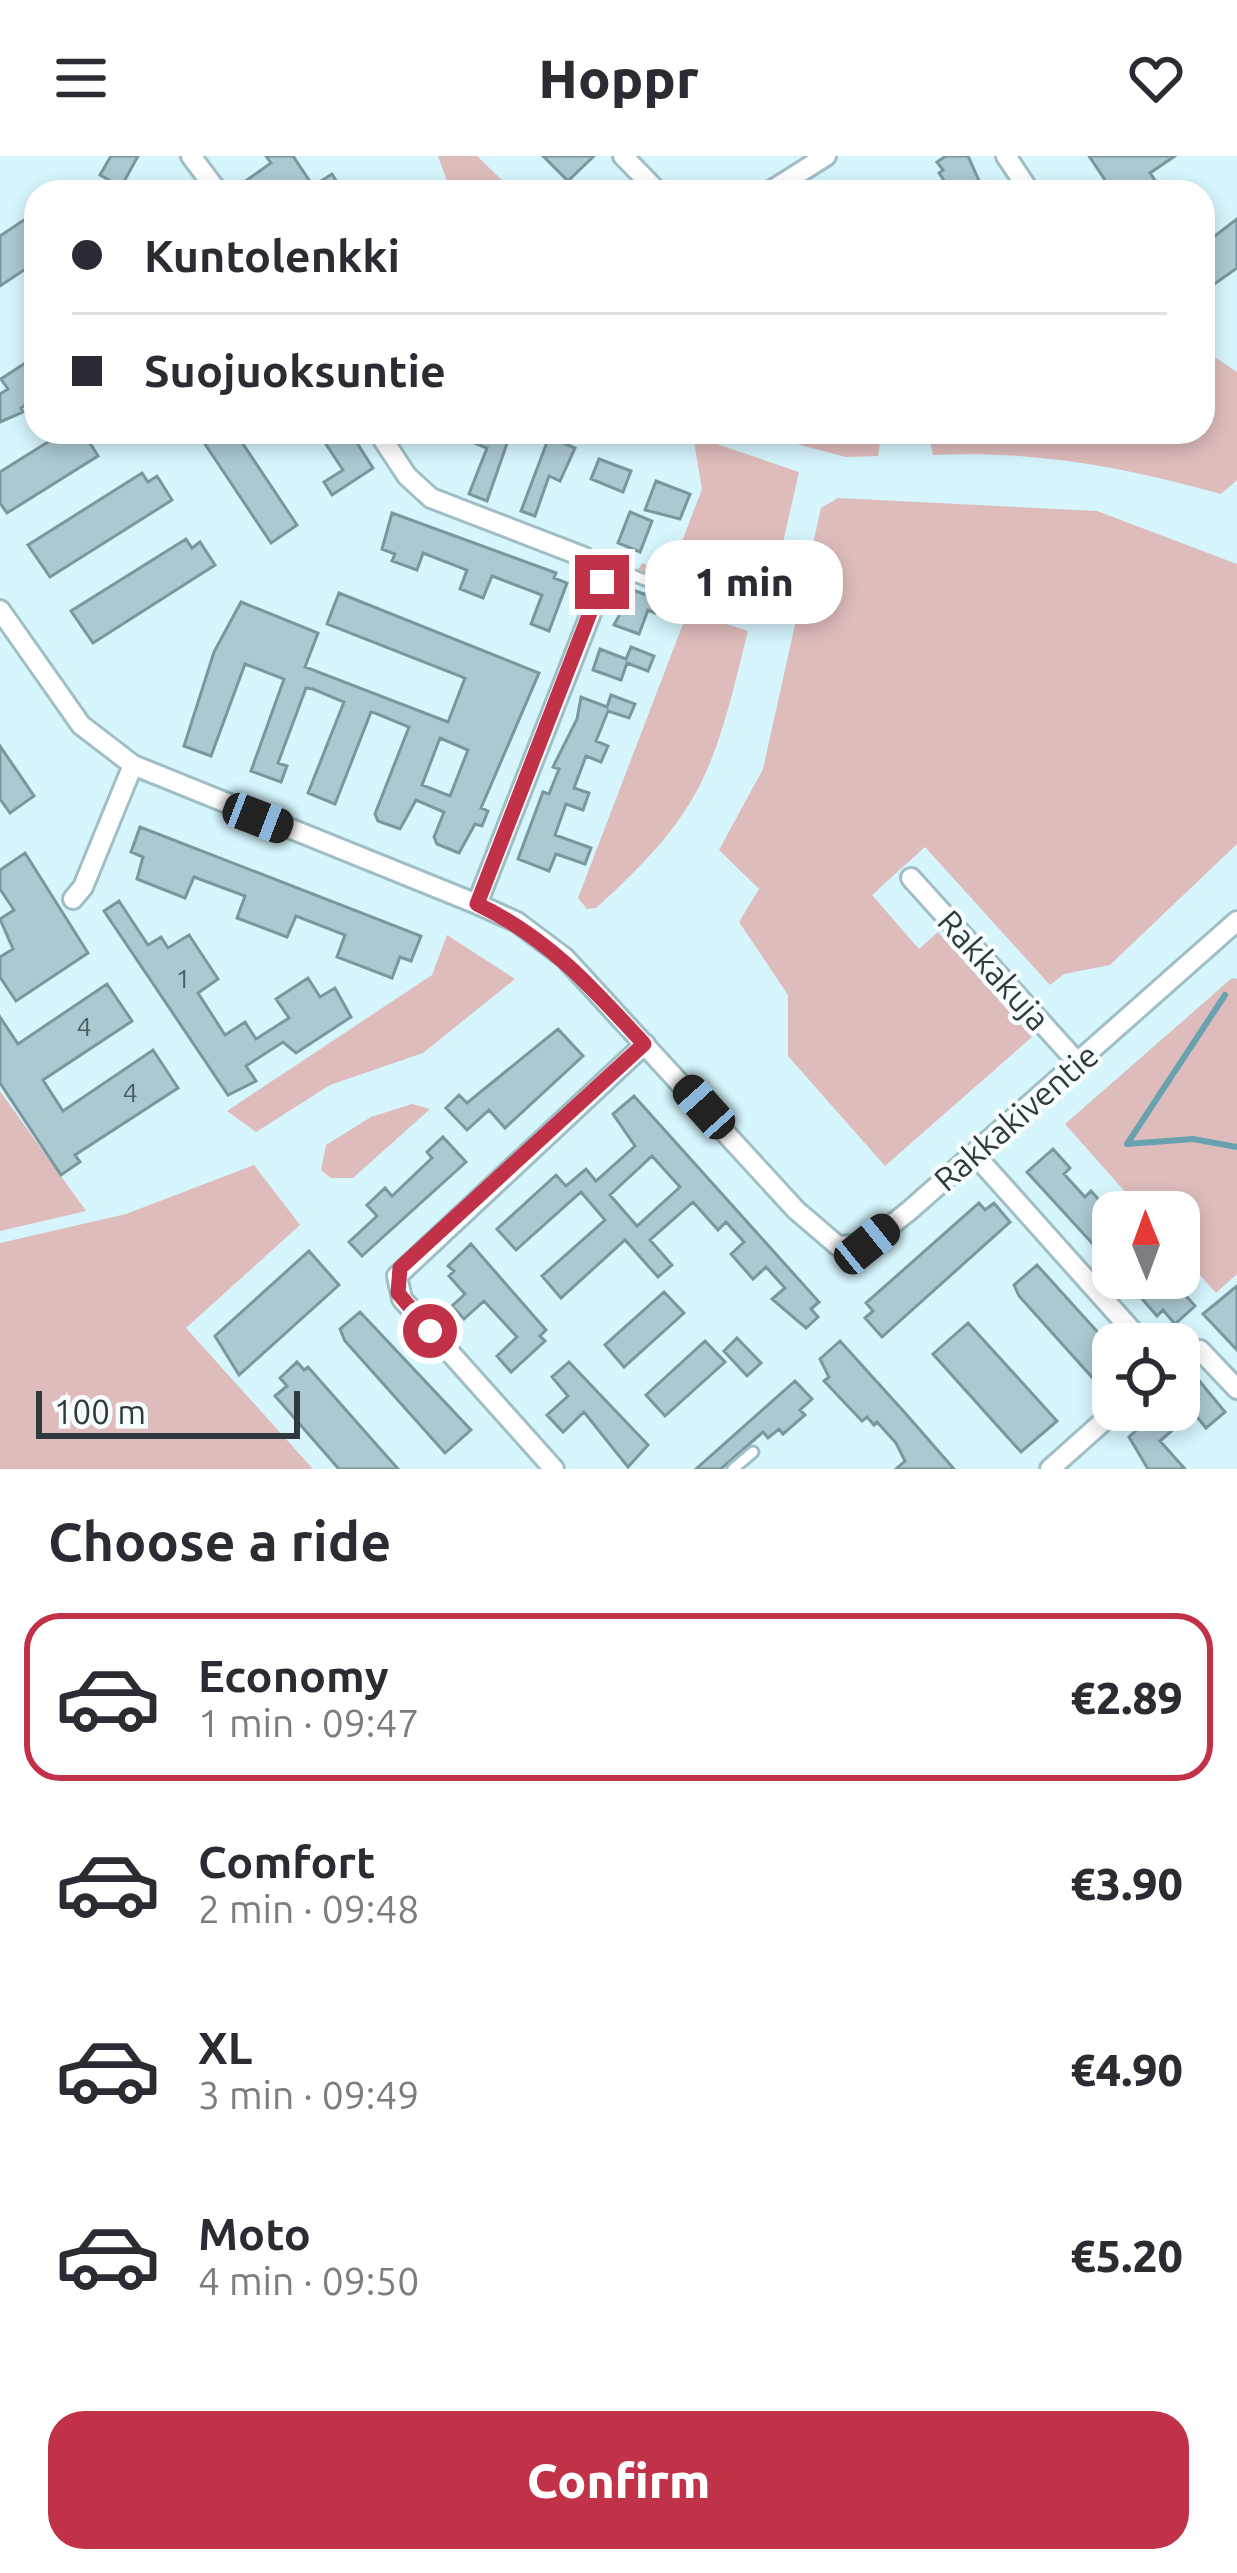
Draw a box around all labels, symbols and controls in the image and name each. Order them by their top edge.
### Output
icon: menu [48,45,114,111]
icon: heart [1123,45,1189,111]
text: Hoppr [538,48,699,108]
text: Kuntolenkki [144,230,400,281]
text: Suojuoksuntie [144,345,446,396]
callout: 1 min [644,540,842,624]
route end [575,555,629,609]
text: 1 min [694,560,794,603]
car [218,788,298,848]
street label: Rakkakuja [931,902,1058,1037]
house number: 1 [175,963,191,993]
house number: 4 [76,1011,92,1041]
street label: Rakkakiventie [926,1036,1105,1198]
car [667,1068,741,1146]
house number: 4 [122,1077,138,1107]
north arrow [1092,1191,1200,1299]
map controls [1092,1191,1200,1431]
car [828,1207,906,1281]
route start [403,1304,457,1358]
button: locate [1092,1323,1200,1431]
scale bar [36,1385,300,1438]
text: 100 m [54,1393,146,1430]
text: Choose a ride [48,1511,391,1571]
icon: car [54,1643,162,1751]
text: Economy [198,1650,389,1701]
text: €2.89 [1070,1672,1183,1723]
text: 1 min · 09:47 [198,1701,419,1744]
icon: car [54,1829,162,1937]
text: Comfort [198,1836,375,1887]
text: €3.90 [1070,1858,1183,1909]
text: 2 min · 09:48 [198,1887,419,1930]
icon: car [54,2015,162,2123]
text: XL [198,2022,252,2073]
text: €4.90 [1070,2044,1183,2095]
text: 3 min · 09:49 [198,2073,419,2116]
icon: car [54,2201,162,2309]
text: Moto [198,2208,311,2259]
text: €5.20 [1070,2230,1183,2281]
text: 4 min · 09:50 [198,2259,419,2302]
button: Confirm [48,2411,1189,2549]

